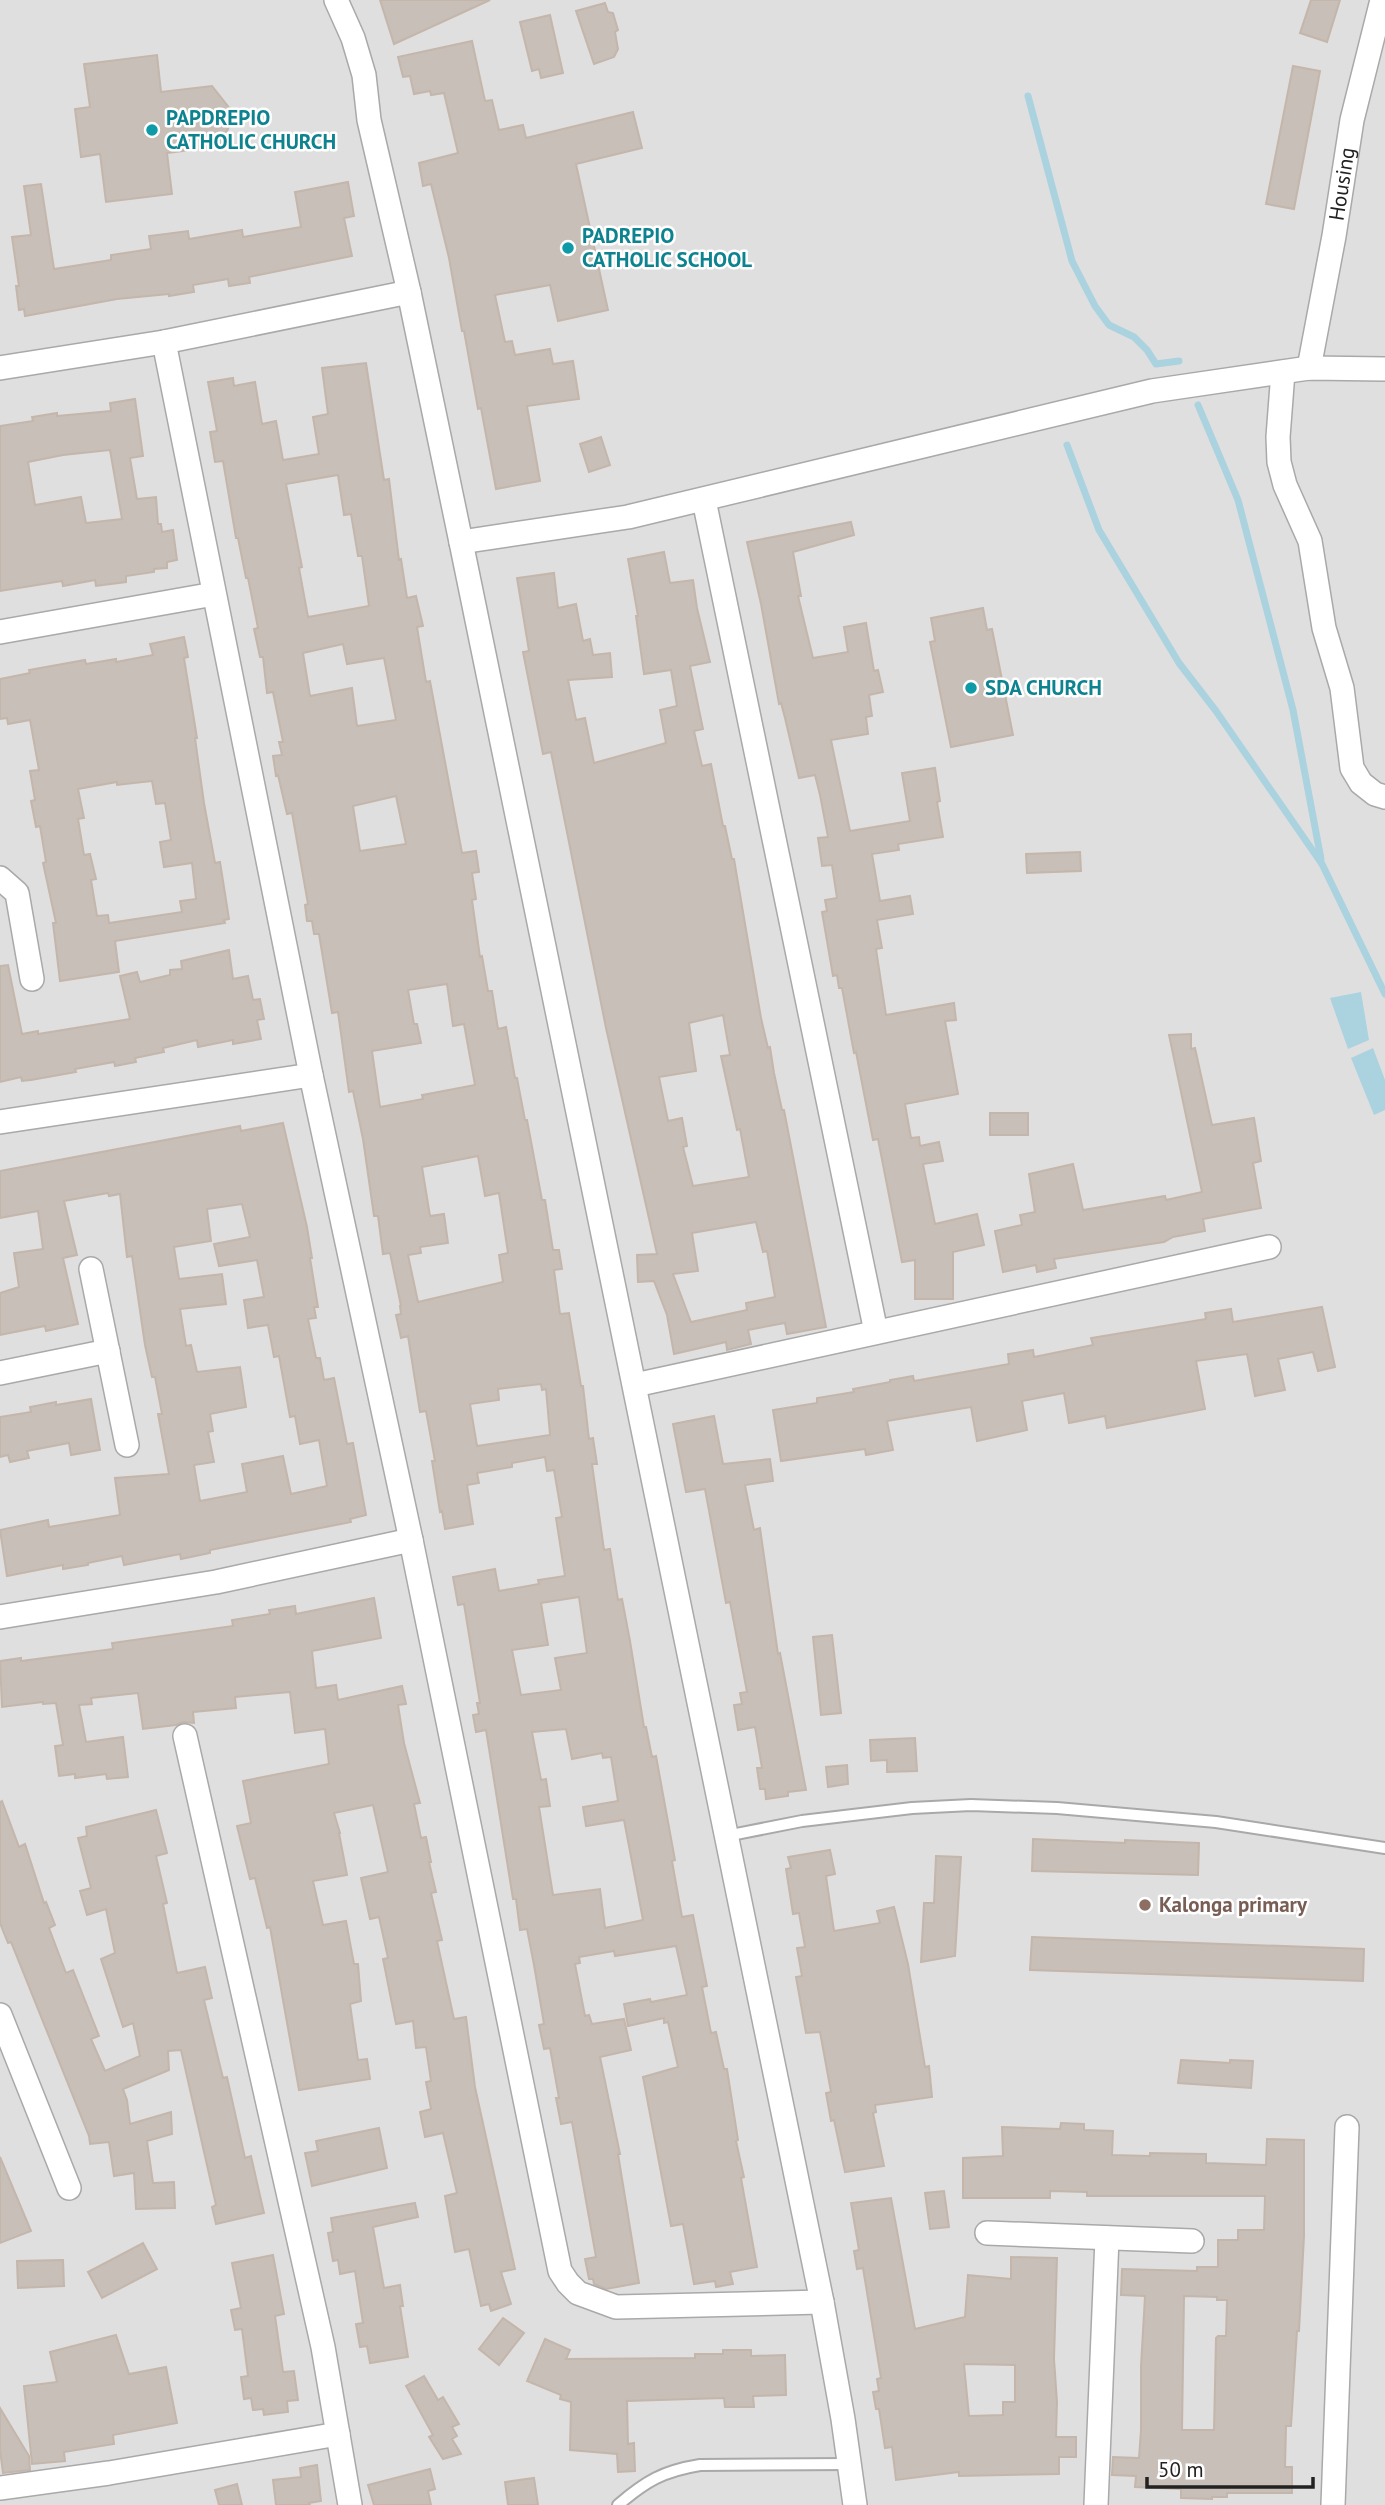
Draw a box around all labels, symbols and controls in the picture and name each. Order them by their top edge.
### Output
place label: PAPDREPIO CATHOLIC CHURCH [166,104,336,155]
marker: PAPDREPIO CATHOLIC CHURCH [144,122,160,138]
street label: Housing [1323,145,1361,223]
place label: PADREPIO CATHOLIC SCHOOL [582,222,752,273]
marker: PADREPIO CATHOLIC SCHOOL [560,240,576,256]
place label: SDA CHURCH [985,674,1102,701]
marker: SDA CHURCH [963,680,979,696]
place label: Kalonga primary [1159,1891,1308,1918]
marker: Kalonga primary [1137,1897,1153,1913]
scale bar [1147,2446,1313,2490]
text: 50 m [1158,2456,1204,2483]

